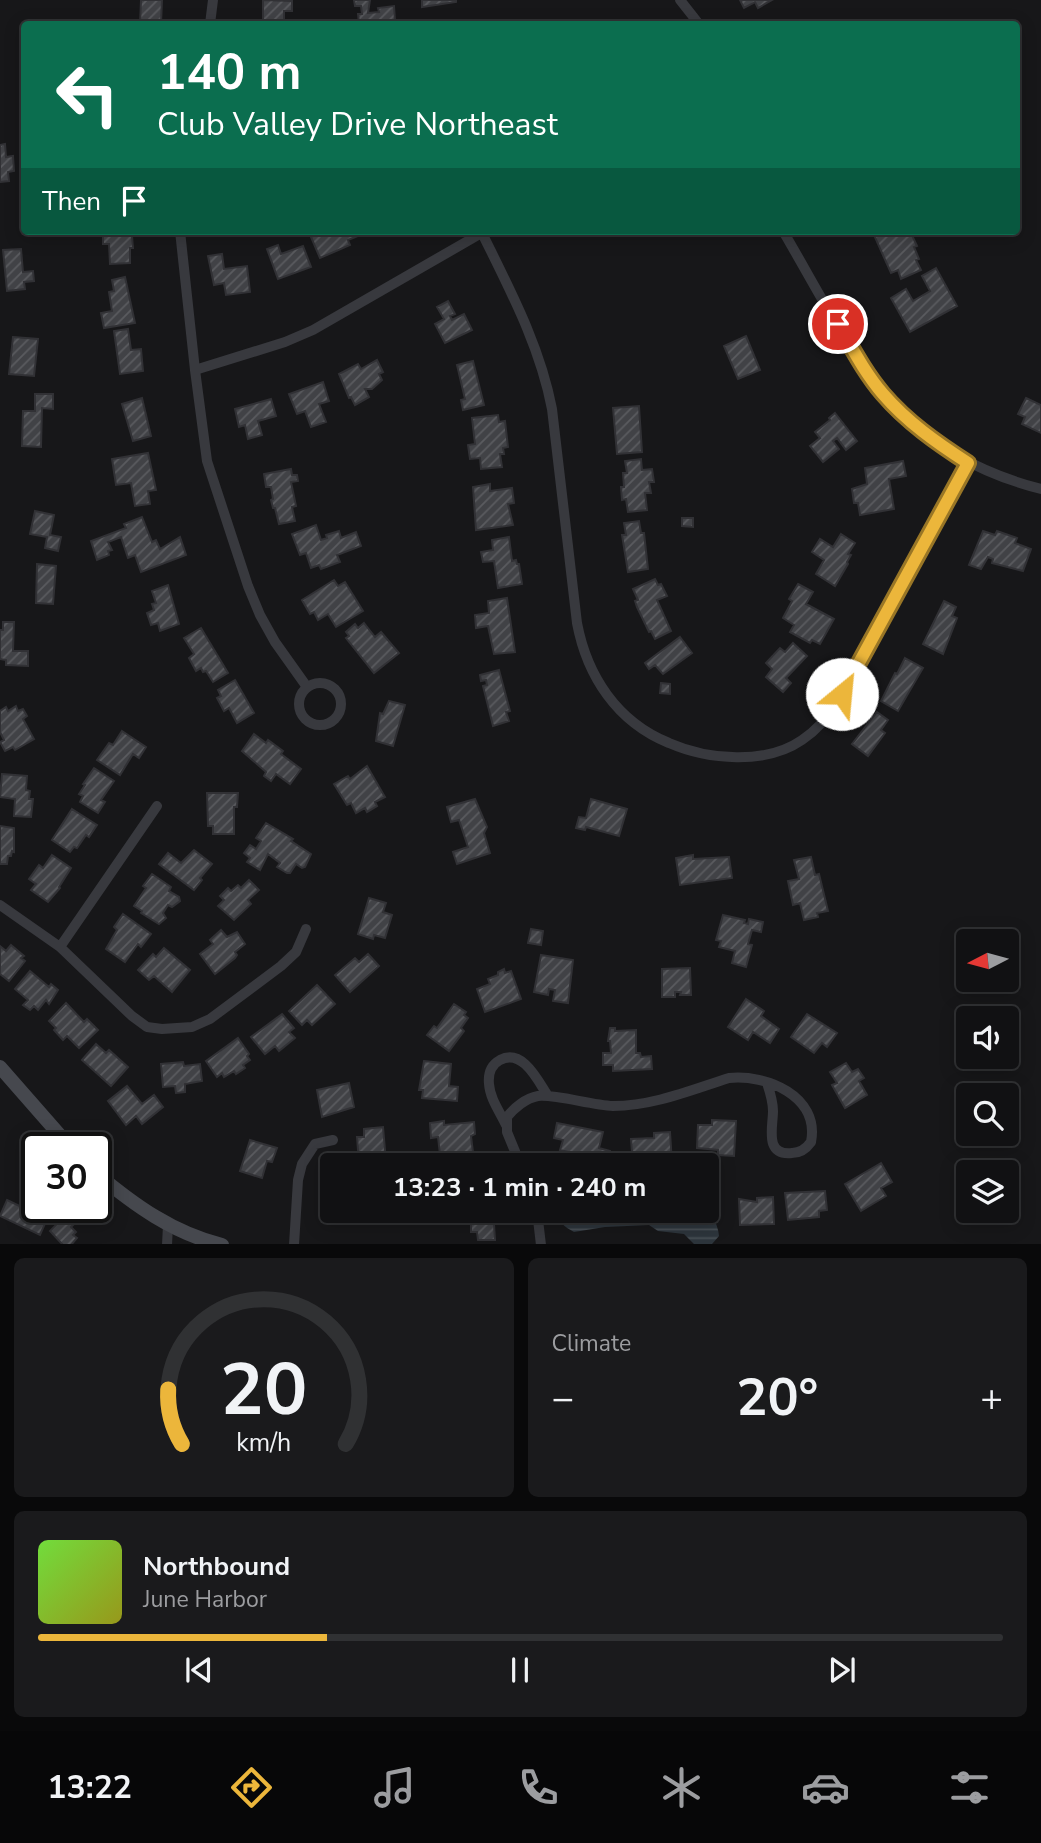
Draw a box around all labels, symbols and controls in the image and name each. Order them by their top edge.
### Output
text: 140 m [157,39,301,106]
icon: left [42,49,133,140]
text: Club Valley Drive Northeast [157,103,558,146]
icon: arrive [115,182,153,220]
text: Then [42,184,101,219]
pin [808,294,868,354]
icon: arrive [819,305,857,343]
position arrow [805,657,879,731]
north arrow [956,929,1018,992]
map controls [956,929,1019,1223]
button: sound [956,1006,1019,1069]
button: search [956,1083,1019,1146]
speed limit sign: 30 [21,1132,112,1223]
button: layers [956,1160,1019,1223]
text: 13:23 · 1 min · 240 m [393,1170,646,1205]
text: Climate [552,1328,631,1359]
text: 20 [220,1340,307,1440]
text: 20° [736,1362,818,1433]
text: − [552,1373,574,1424]
text: + [980,1373,1003,1424]
text: km/h [236,1425,291,1459]
text: Northbound [143,1549,290,1584]
text: June Harbor [143,1584,267,1615]
icon: previous [180,1651,218,1689]
icon: pause [501,1651,539,1689]
icon: next [823,1651,861,1689]
icon: directions [227,1763,276,1812]
icon: music [370,1763,419,1812]
icon: phone [514,1763,563,1812]
icon: climate [657,1763,706,1812]
icon: car [801,1763,850,1812]
icon: filters [945,1763,994,1812]
text: 13:22 [47,1766,132,1809]

